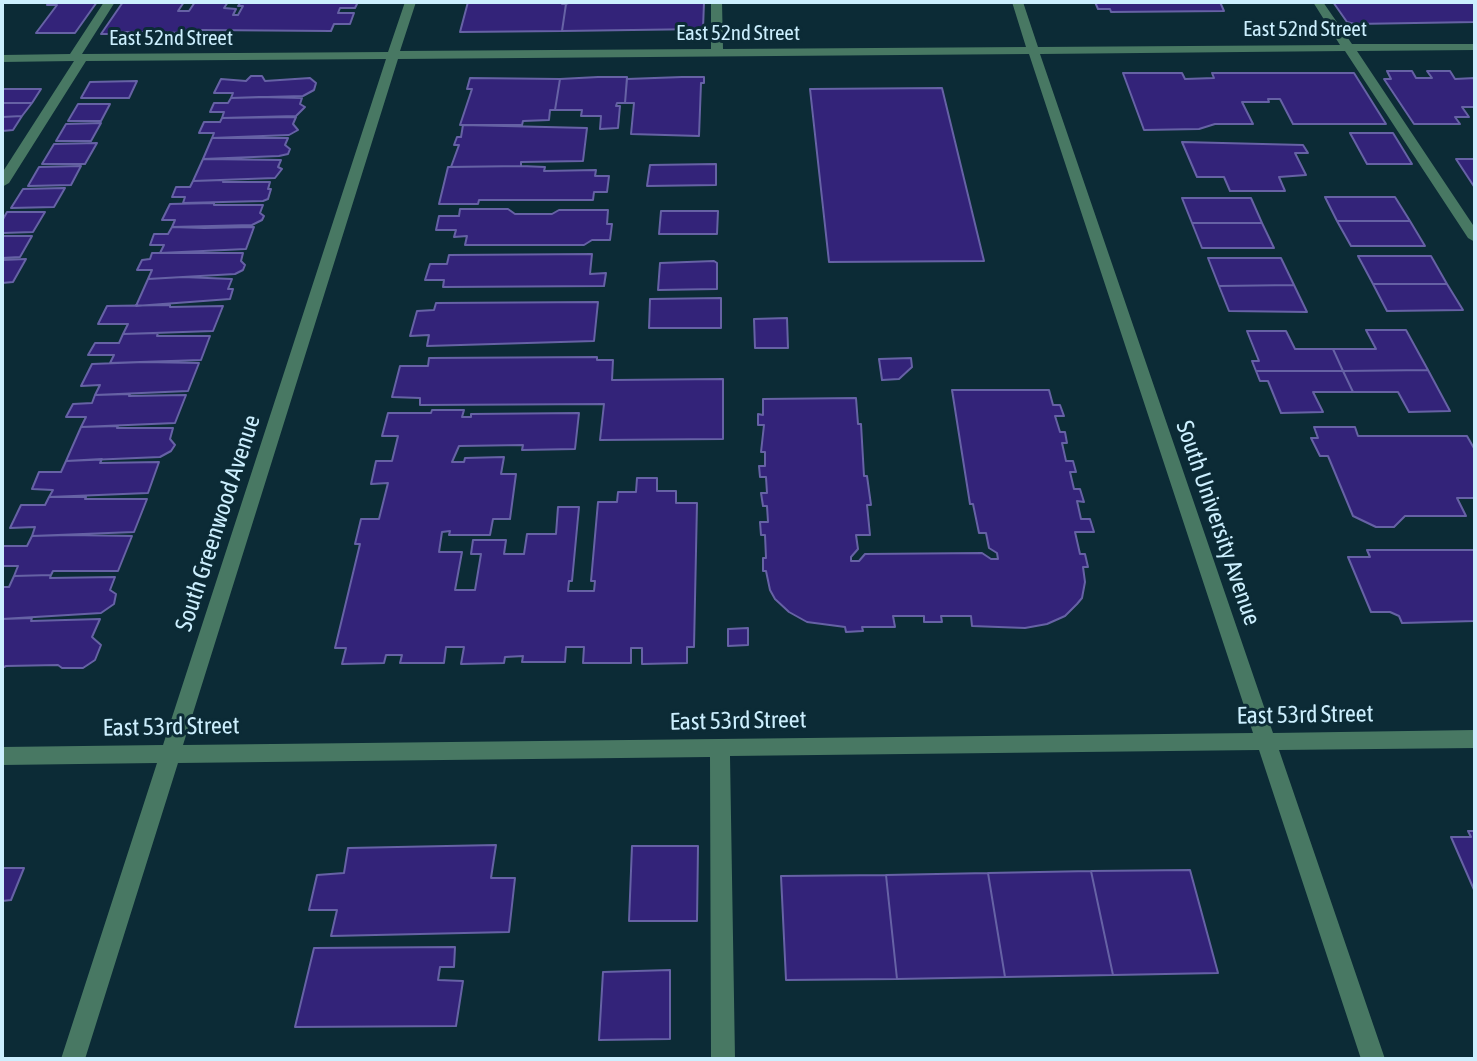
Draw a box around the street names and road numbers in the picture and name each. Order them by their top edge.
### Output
street label: East 52nd Street [1243,16,1367,42]
street label: East 52nd Street [676,20,800,46]
street label: East 52nd Street [109,25,233,51]
street label: South Greenwood Avenue [169,411,267,635]
street label: South University Avenue [1170,417,1266,629]
street label: East 53rd Street [1236,699,1374,731]
street label: East 53rd Street [669,705,807,737]
street label: East 53rd Street [102,711,240,743]

